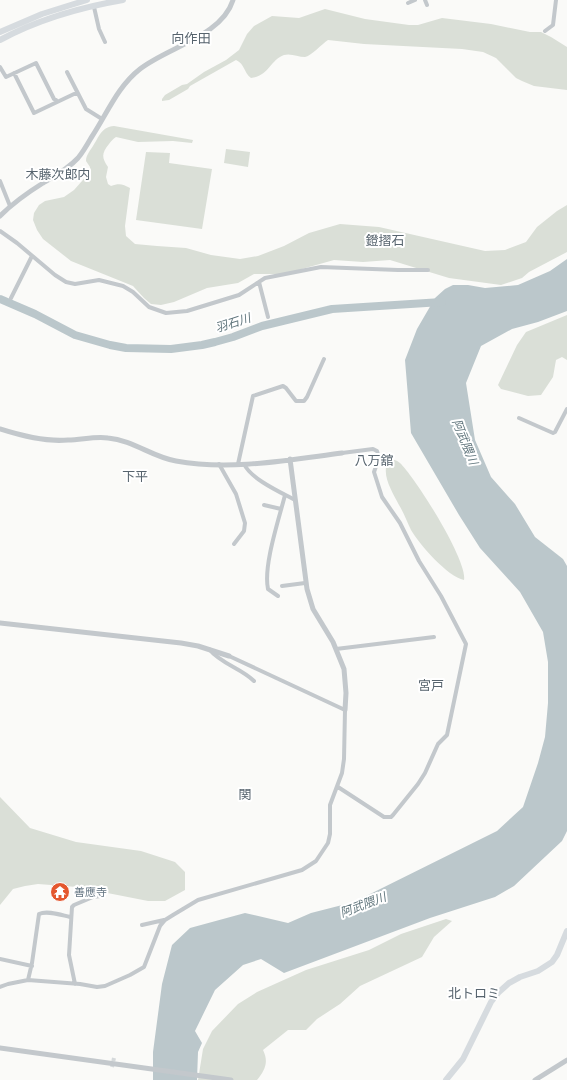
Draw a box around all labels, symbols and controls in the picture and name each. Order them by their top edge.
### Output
district label: 向作田 [171,30,211,46]
district label: 木藤次郎内 [25,166,91,182]
district label: 鐙摺石 [365,232,405,248]
water label: 羽石川 [213,309,254,335]
water label: 阿武隈川 [450,417,482,469]
district label: 八万舘 [354,452,394,468]
district label: 下平 [122,468,148,484]
district label: 宮戸 [418,677,444,693]
district label: 関 [238,786,252,802]
temple icon: 善應寺 [49,881,71,903]
place label: 善應寺 [74,885,107,898]
water label: 阿武隈川 [338,888,390,920]
district label: 北トロミ [448,985,500,1001]

